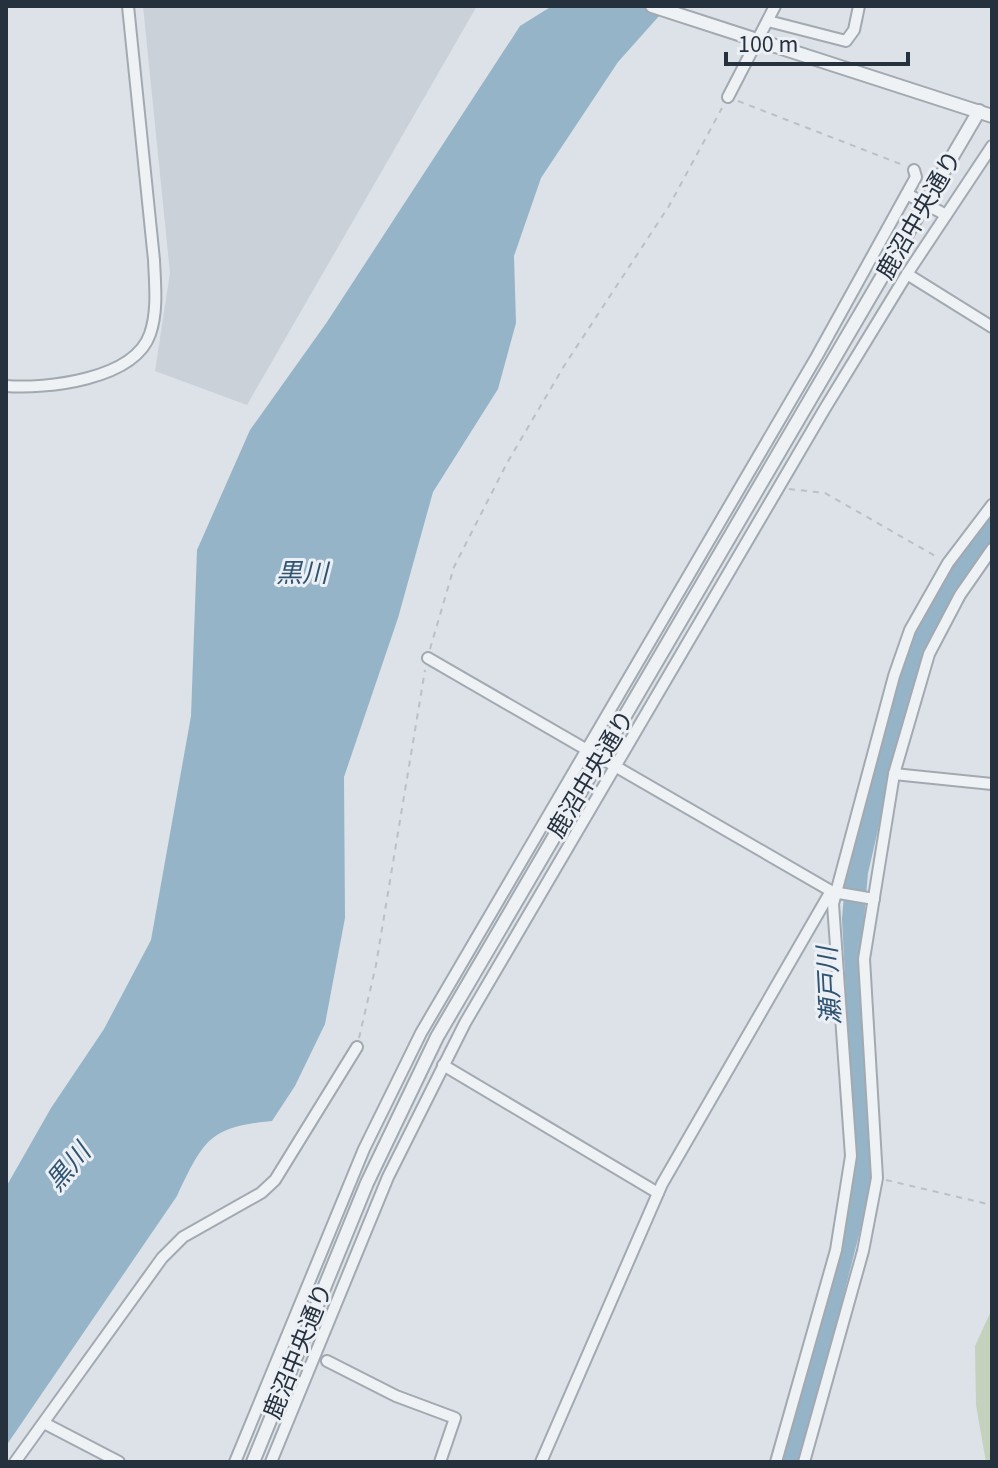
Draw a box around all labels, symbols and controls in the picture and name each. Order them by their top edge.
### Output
scale bar [726,16,908,66]
text: 100 m [738,27,798,62]
street label: 鹿沼中央通り [868,144,971,286]
water label: 黒川 [276,555,331,592]
street label: 鹿沼中央通り [539,704,644,845]
water label: 瀬戸川 [809,943,850,1026]
water label: 黒川 [37,1133,101,1199]
street label: 鹿沼中央通り [255,1278,342,1425]

